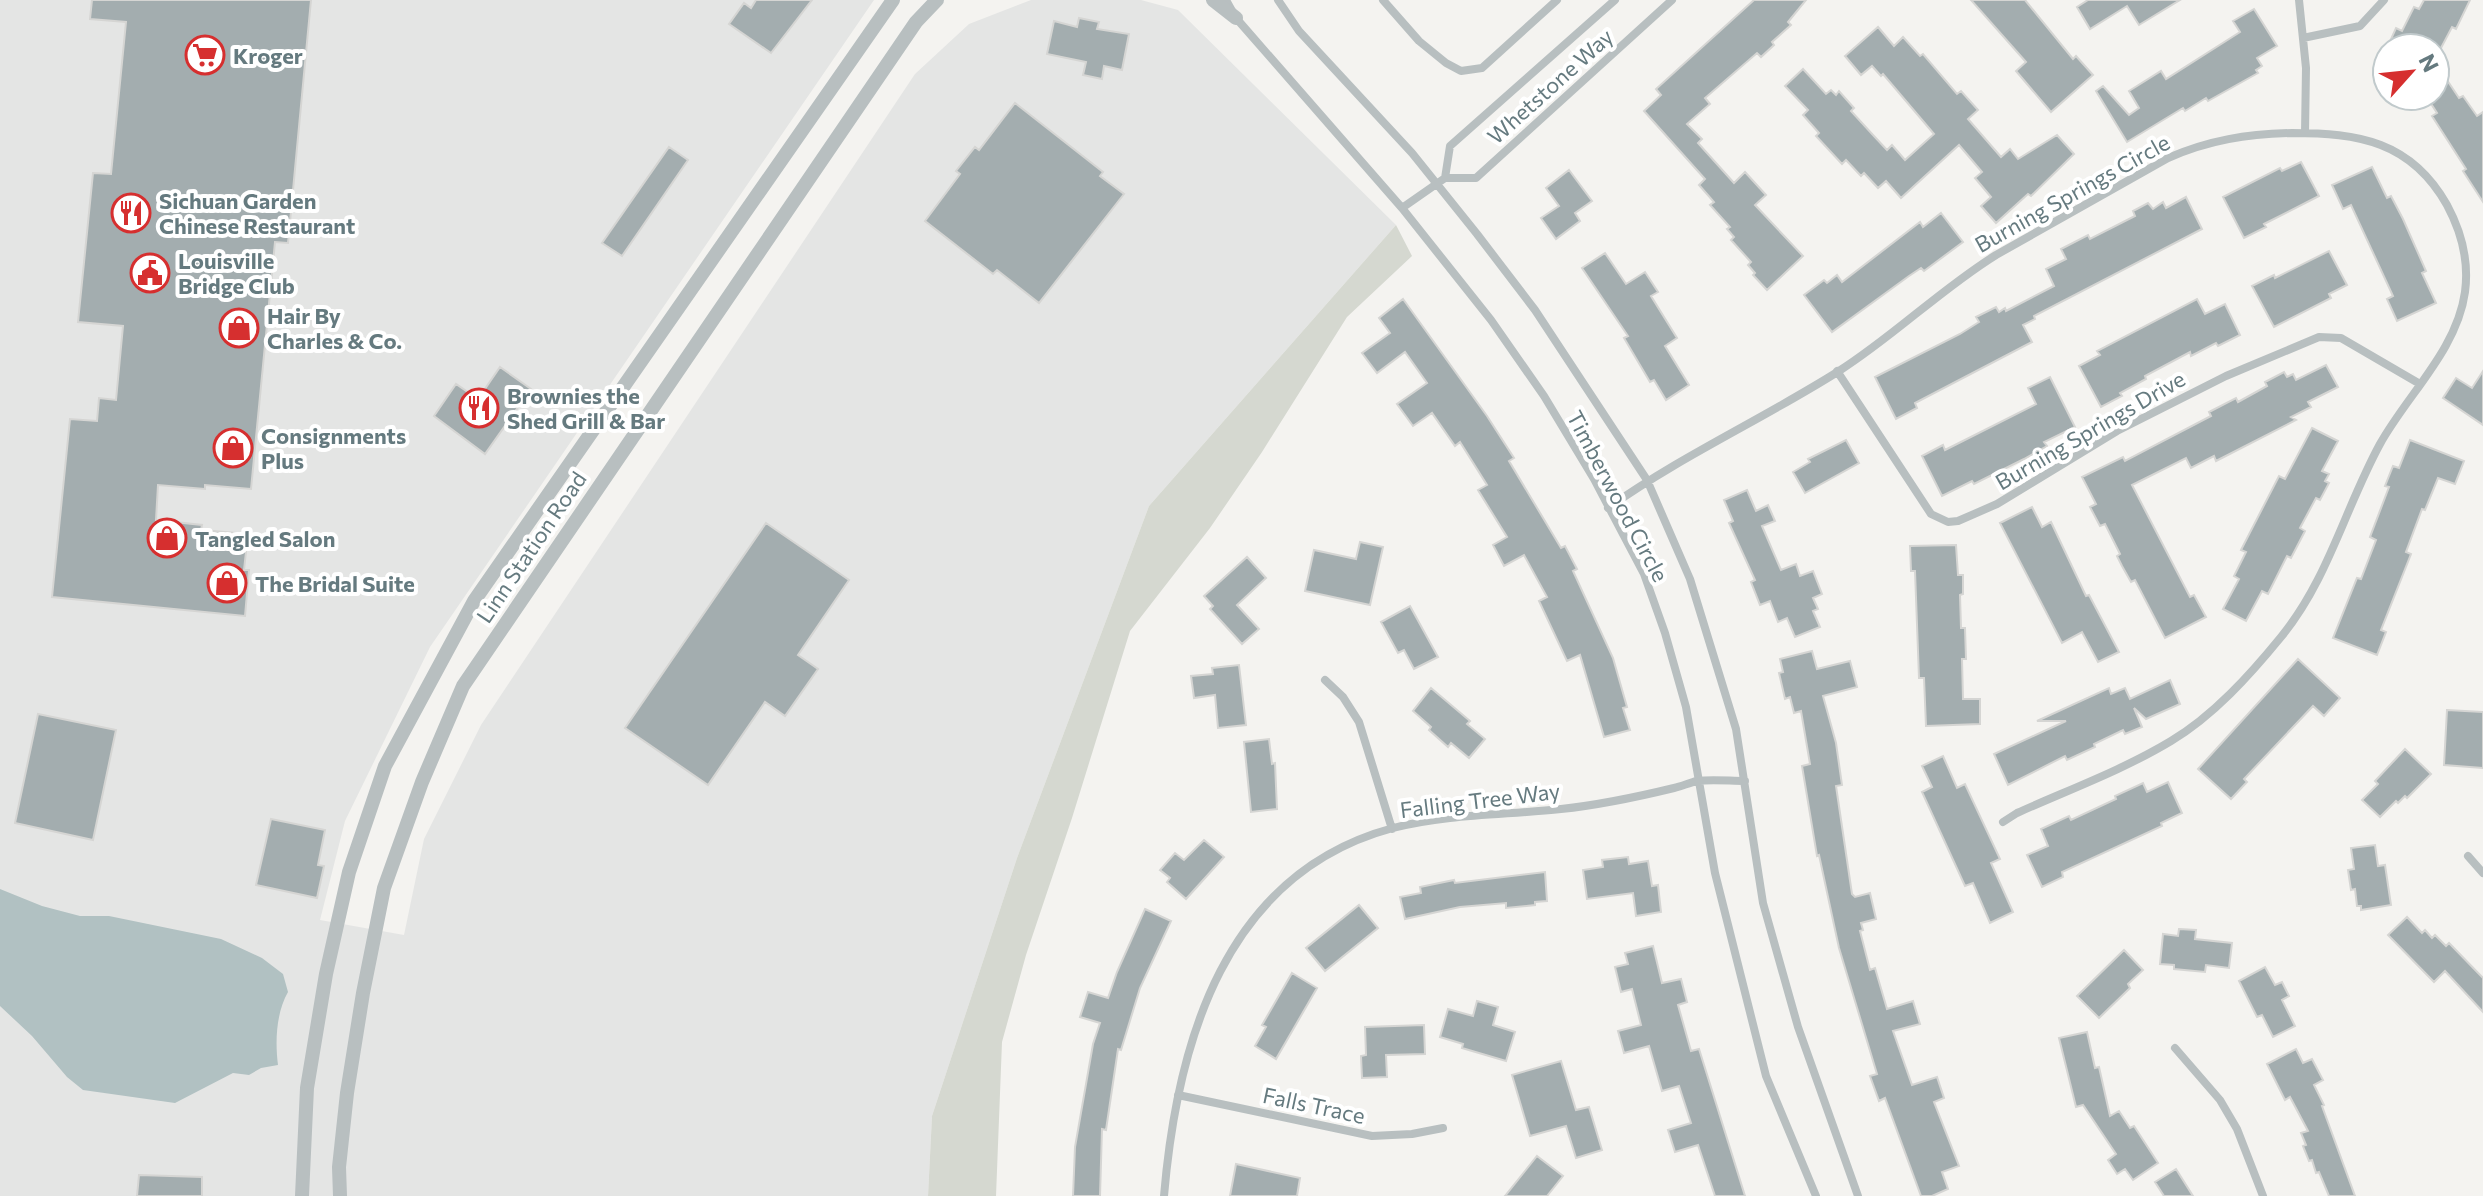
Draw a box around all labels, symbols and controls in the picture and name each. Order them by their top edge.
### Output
street label: Whetstone Way [1482,22,1618,150]
north arrow [2371,32,2451,112]
supermarket icon: Kroger [184,34,226,76]
place label: Kroger [233,42,303,69]
text: N [2413,49,2445,76]
street label: Burning Springs Circle [1970,128,2174,258]
place label: Sichuan Garden Chinese Restaurant [159,187,355,239]
restaurant icon: Sichuan Garden Chinese Restaurant [110,192,152,234]
place label: Louisville Bridge Club [178,247,295,299]
public building icon: Louisville Bridge Club [129,252,171,294]
place label: Hair By Charles & Co. [267,302,402,354]
shop icon: Hair By Charles & Co. [218,307,260,349]
street label: Burning Springs Drive [1990,365,2190,495]
place label: Brownies the Shed Grill & Bar [507,382,665,434]
restaurant icon: Brownies the Shed Grill & Bar [458,387,500,429]
street label: Timberwood Circle [1561,406,1675,586]
place label: Consignments Plus [261,422,406,474]
shop icon: Consignments Plus [212,427,254,469]
street label: Linn Station Road [470,466,592,628]
shop icon: Tangled Salon [146,517,188,559]
place label: Tangled Salon [195,525,335,552]
shop icon: The Bridal Suite [206,562,248,604]
place label: The Bridal Suite [255,570,415,597]
street label: Falling Tree Way [1398,777,1562,823]
street label: Falls Trace [1260,1081,1368,1129]

